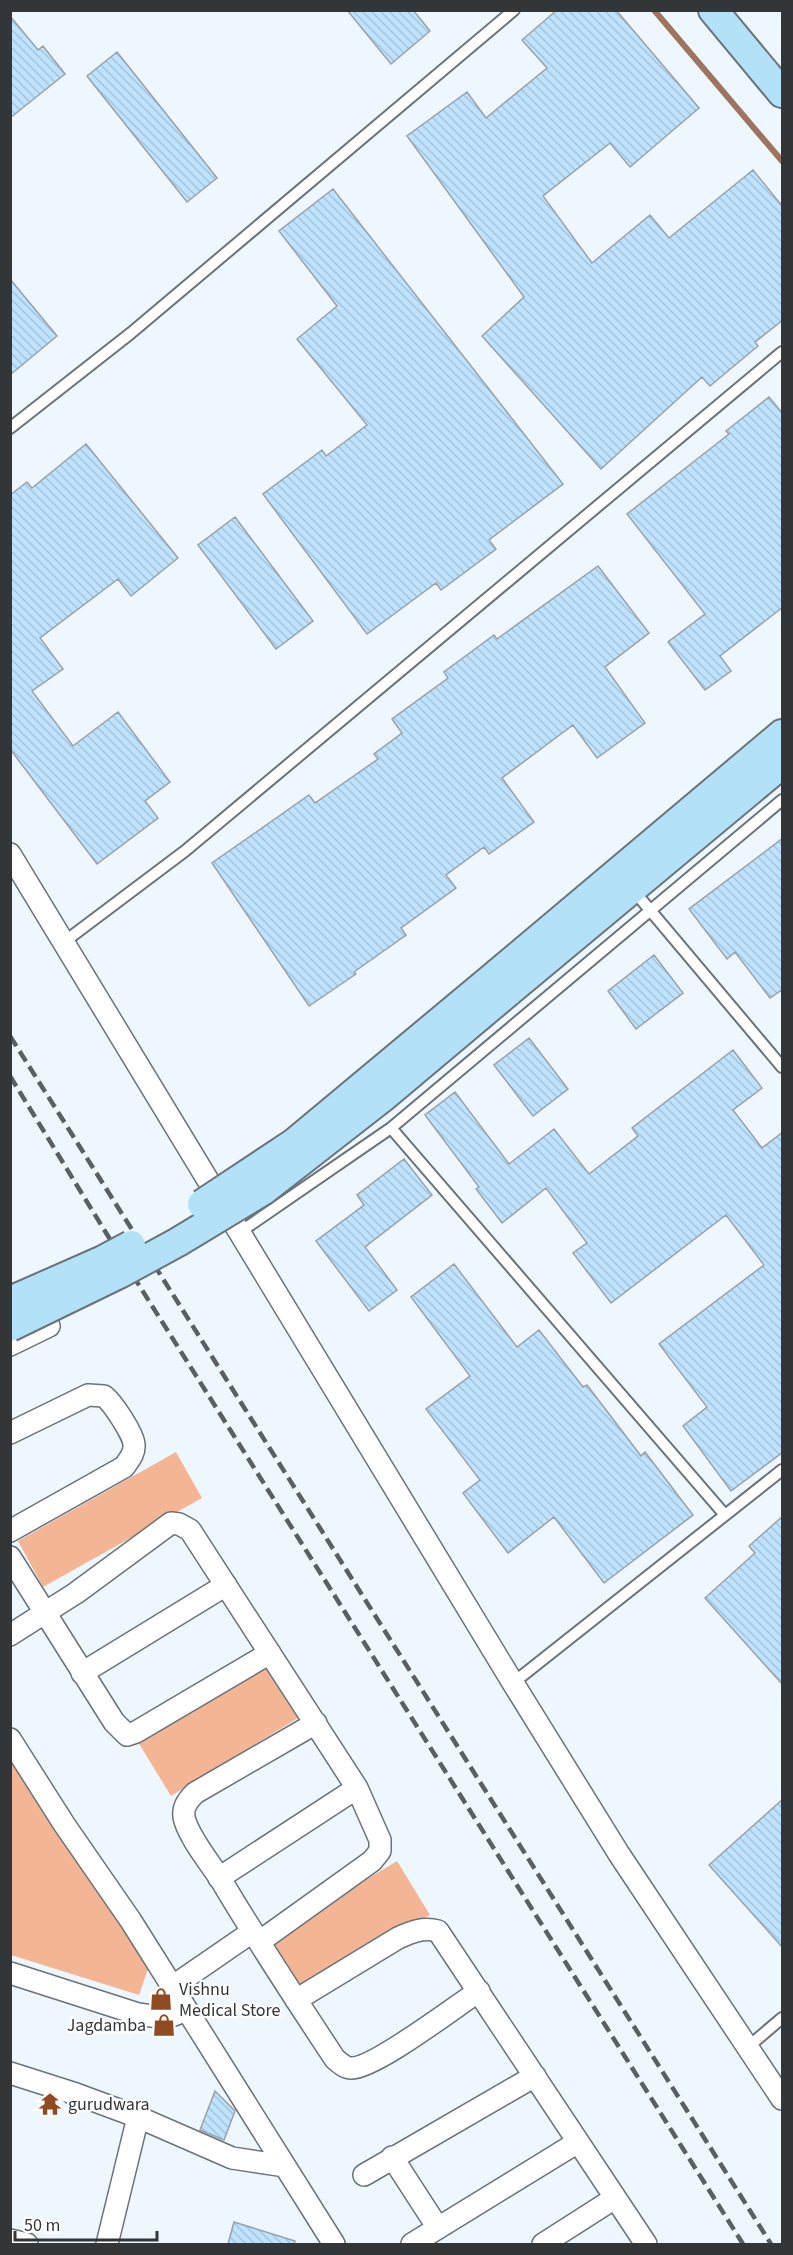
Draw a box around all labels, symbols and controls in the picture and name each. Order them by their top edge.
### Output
place label: Vishnu Medical Store [179,1977,281,2023]
shop icon: Vishnu Medical Store [148,1986,174,2012]
shop icon: Jagdamba [151,2012,177,2038]
place label: Jagdamba [67,2013,146,2038]
temple icon: gurudwara [37,2091,63,2117]
place label: gurudwara [68,2092,150,2117]
scale bar [15,2204,158,2242]
text: 50 m [24,2213,60,2238]

